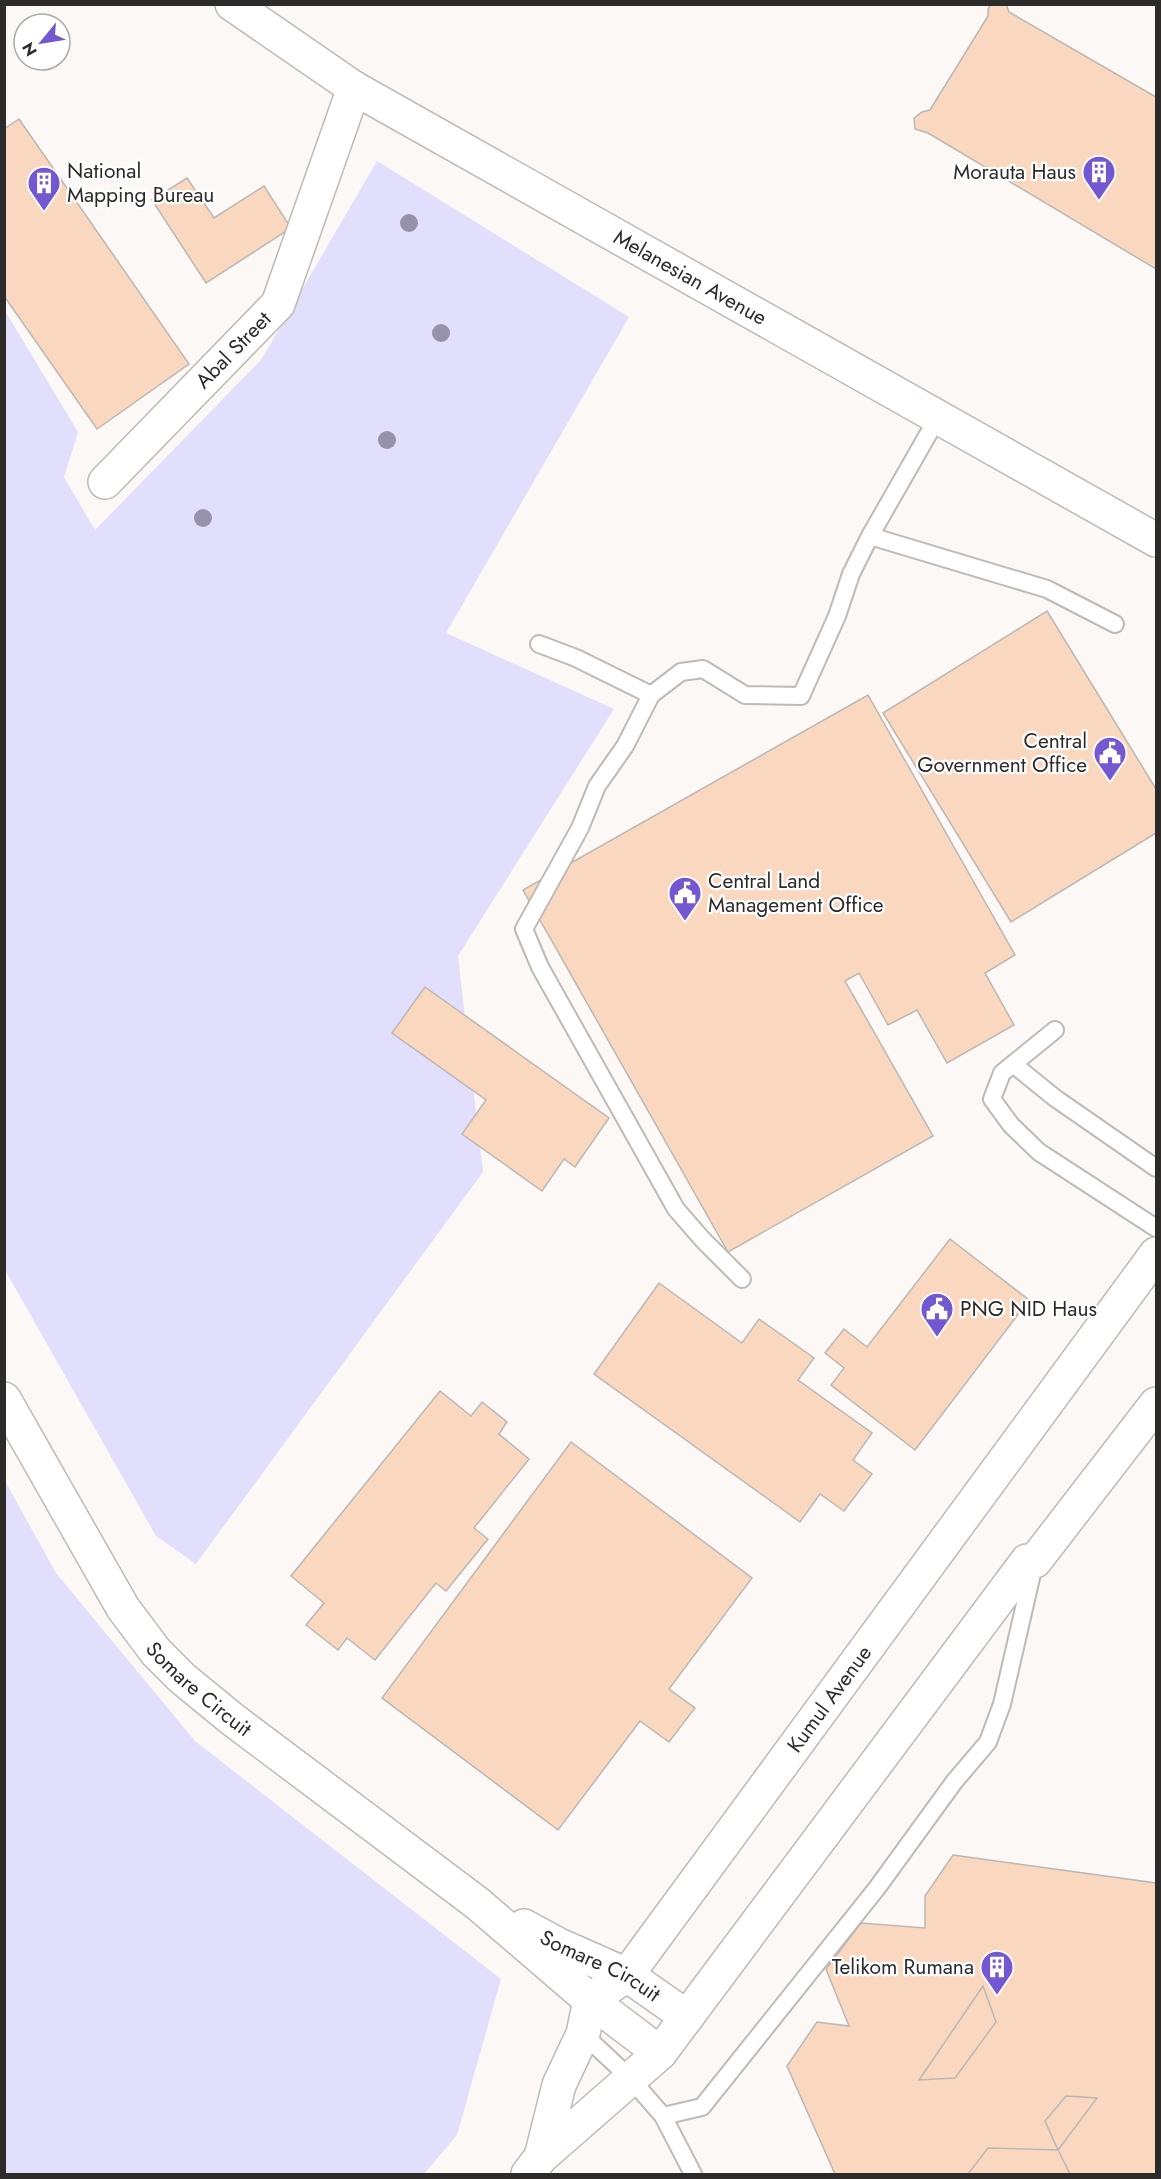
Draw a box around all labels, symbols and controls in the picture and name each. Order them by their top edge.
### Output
north arrow [12,12,72,72]
text: N [16,38,43,61]
building icon: Morauta Haus [1081,154,1117,201]
place label: National Mapping Bureau [67,156,214,210]
place label: Morauta Haus [953,157,1076,187]
building icon: National Mapping Bureau [26,165,62,212]
street label: Melanesian Avenue [608,222,772,333]
street label: Abal Street [189,305,278,395]
place label: Central Government Office [917,726,1087,780]
public building icon: Central Government Office [1092,735,1128,782]
place label: Central Land Management Office [708,866,884,920]
public building icon: Central Land Management Office [667,875,703,922]
public building icon: PNG NID Haus [919,1291,955,1338]
place label: PNG NID Haus [960,1294,1097,1324]
street label: Somare Circuit [138,1635,258,1744]
street label: Kumul Avenue [780,1639,879,1759]
street label: Somare Circuit [534,1922,667,2009]
building icon: Telikom Rumana [979,1949,1015,1996]
place label: Telikom Rumana [832,1952,974,1982]

